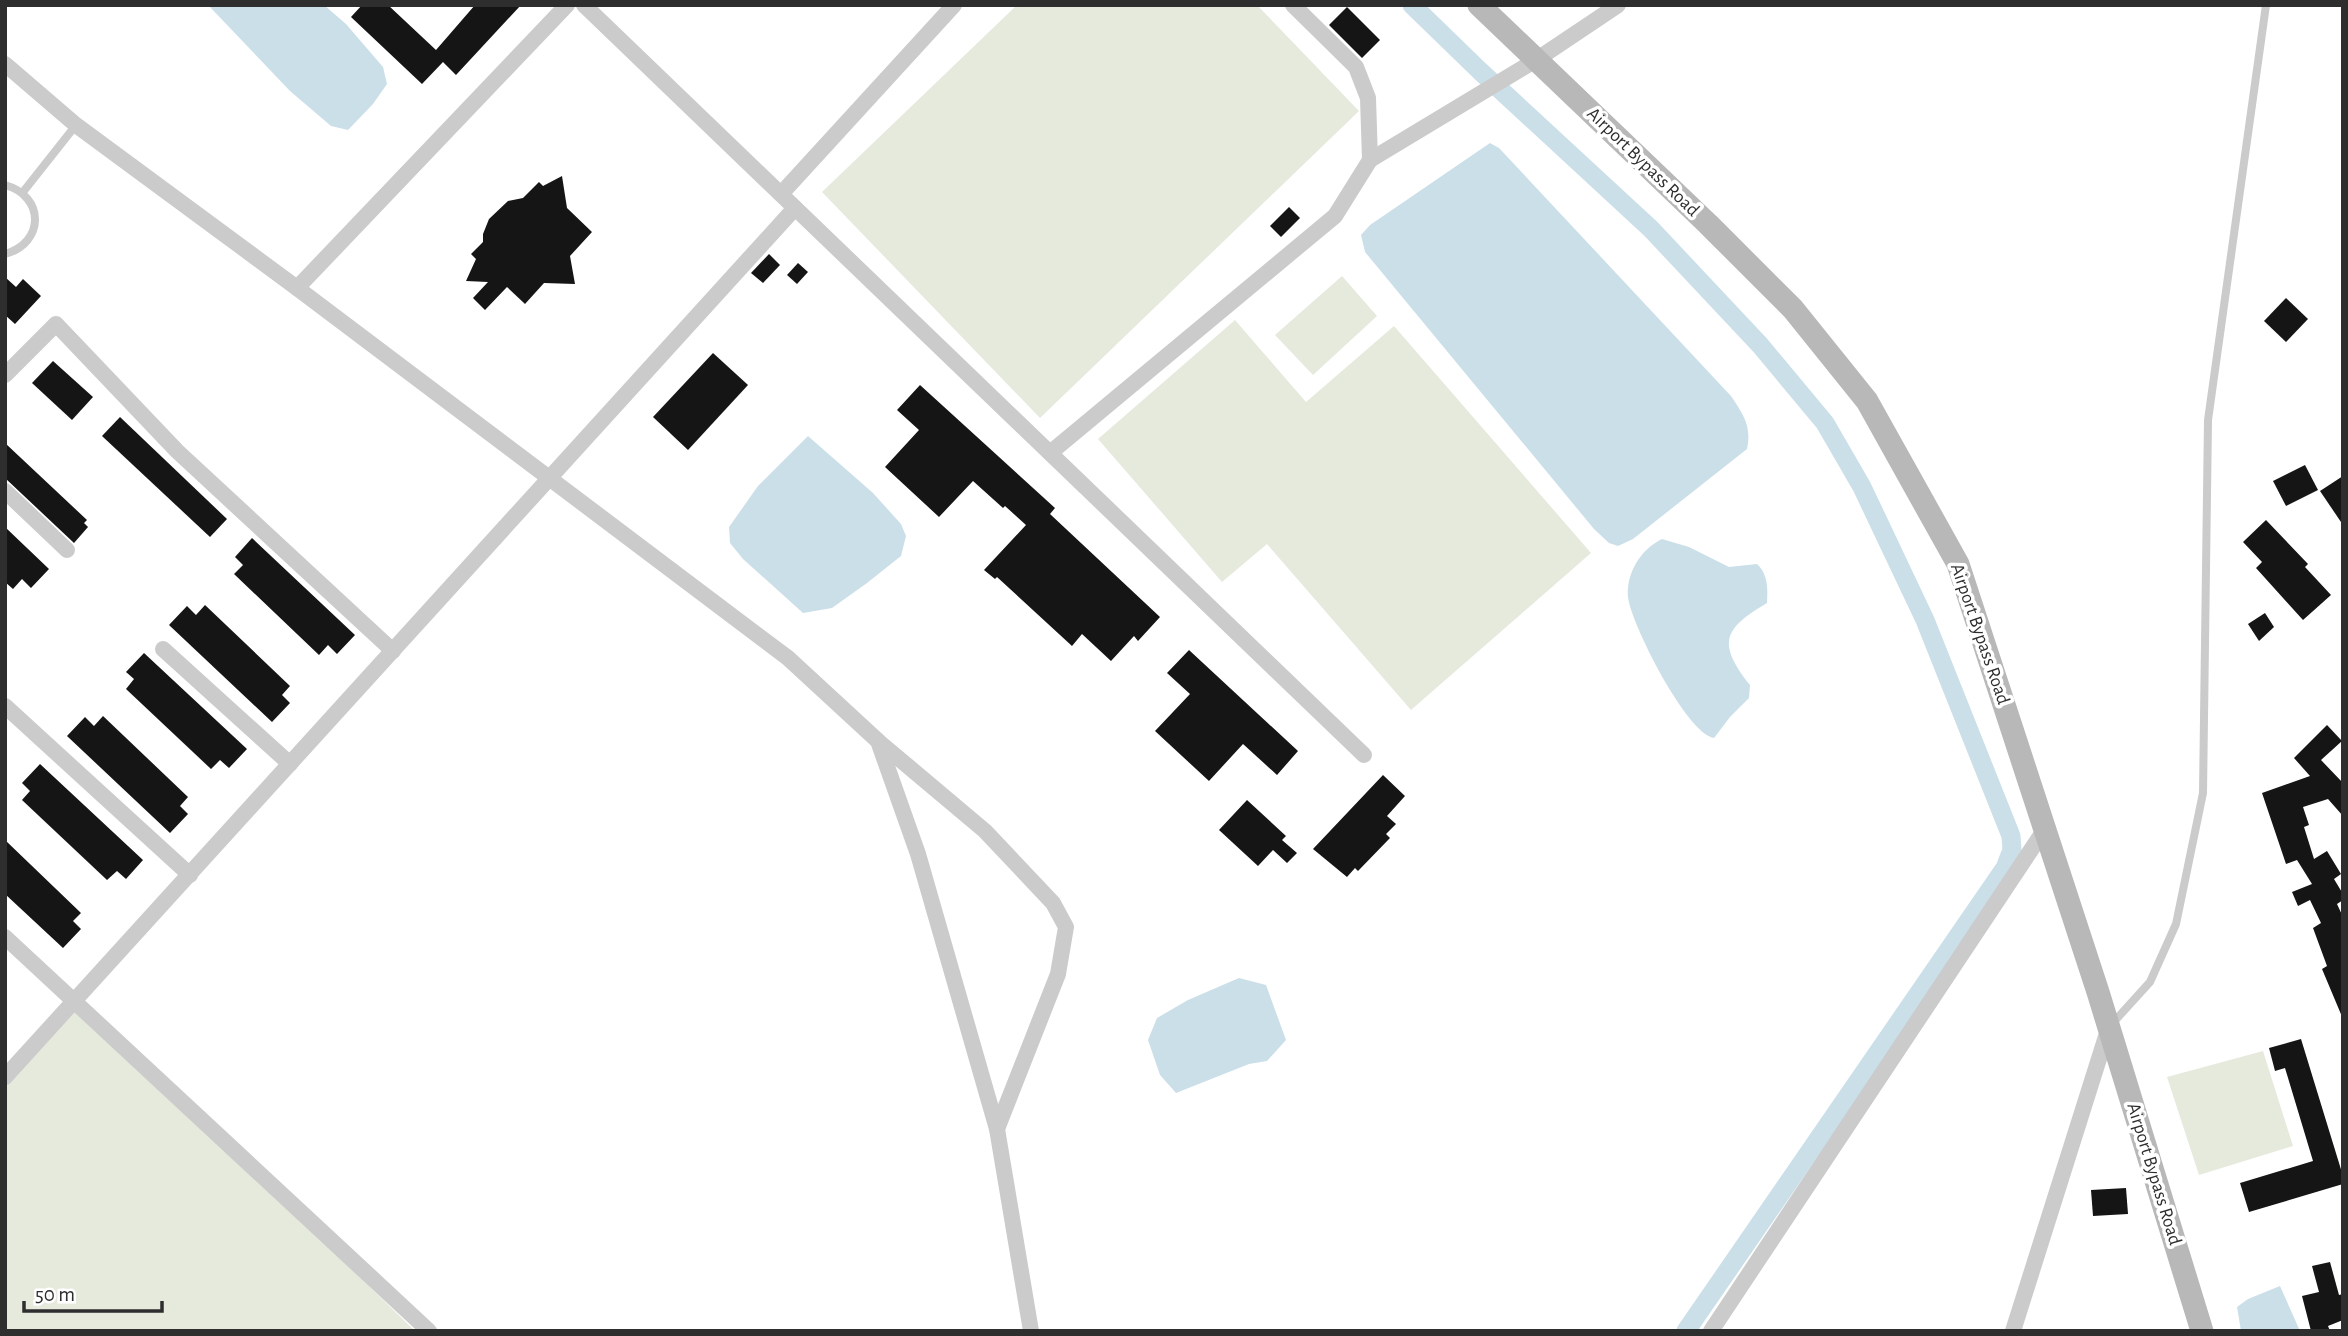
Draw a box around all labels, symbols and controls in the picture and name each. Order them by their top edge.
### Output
street label: Airport Bypass Road [1583,104,1703,220]
street label: Airport Bypass Road [1947,561,2013,707]
street label: Airport Bypass Road [2123,1101,2185,1248]
scale bar [24,1270,163,1314]
text: 50 m [35,1284,75,1305]

